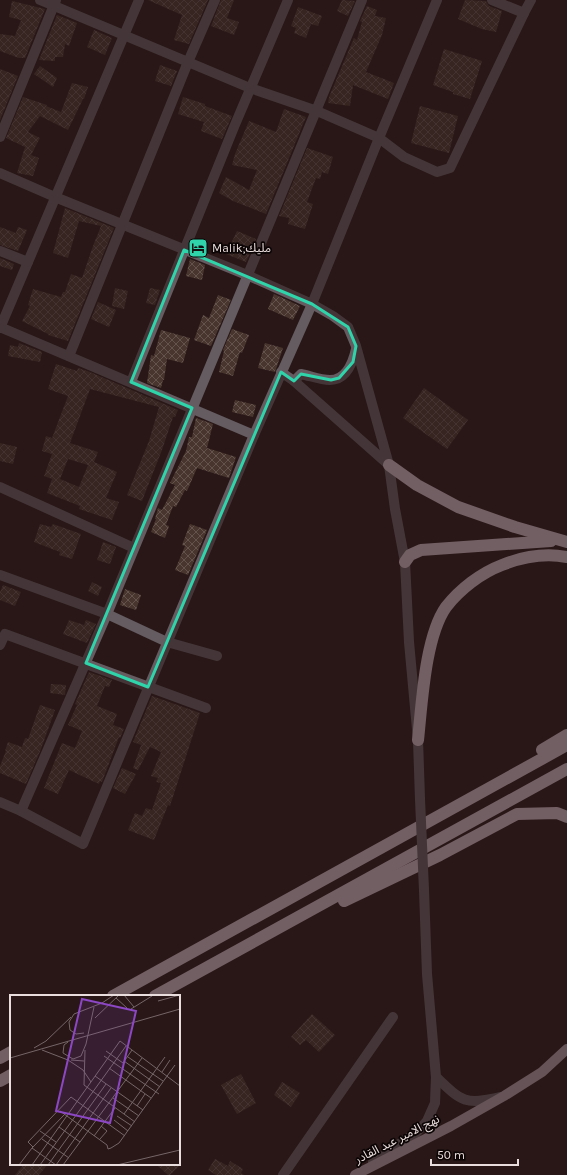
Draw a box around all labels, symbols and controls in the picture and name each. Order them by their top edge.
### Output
hotel icon: Malik;مليك [187,237,209,259]
place label: Malik;مليك [212,241,271,255]
inset map [10,995,180,1165]
street label: نهج الامير عبد القادر [351,1112,443,1169]
scale bar [431,1141,518,1167]
text: 50 m [437,1148,465,1162]

